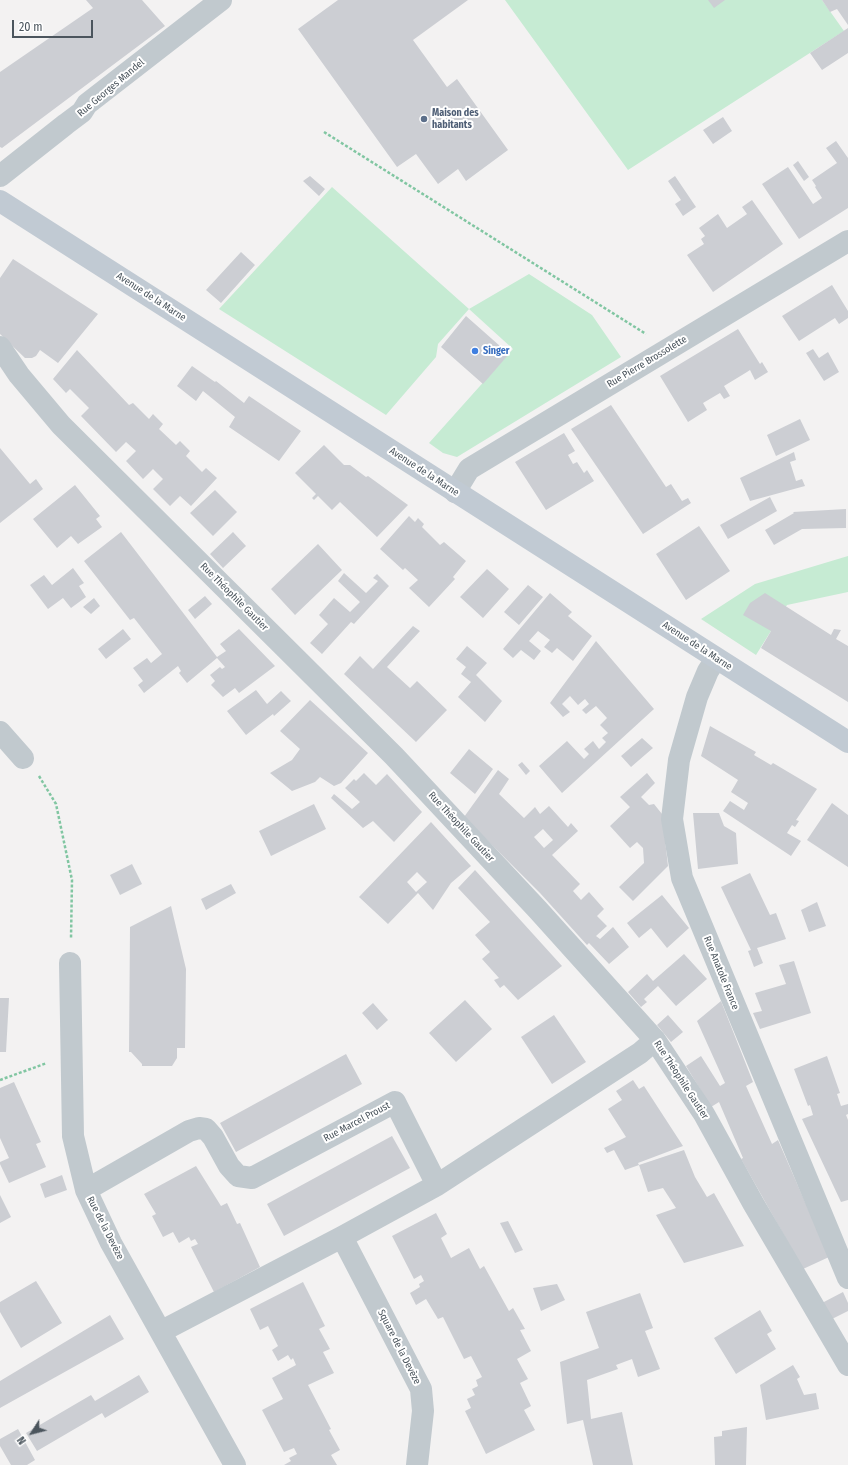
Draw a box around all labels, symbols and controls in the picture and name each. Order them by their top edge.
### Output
scale bar [14,12,95,38]
text: 20 m [19,20,43,34]
street label: Rue Georges Mandel [75,57,147,119]
place label: Maison des habitants [432,107,479,130]
marker: Maison des habitants [419,114,429,124]
street label: Avenue de la Marne [114,270,188,324]
street label: Rue Pierre Brossolette [605,333,689,391]
place label: Singer [483,345,509,357]
marker: Singer [470,346,480,356]
street label: Avenue de la Marne [387,445,461,499]
street label: Rue Théophile Gautier [198,561,270,633]
street label: Avenue de la Marne [660,619,734,673]
street label: Rue Théophile Gautier [426,790,496,864]
street label: Rue Anatole France [701,935,741,1011]
street label: Rue Théophile Gautier [651,1039,711,1121]
street label: Rue Marcel Proust [322,1099,392,1145]
street label: Rue de la Devèze [84,1194,126,1262]
street label: Square de la Devèze [375,1308,423,1386]
north arrow [12,1413,52,1453]
text: N [15,1434,29,1447]

